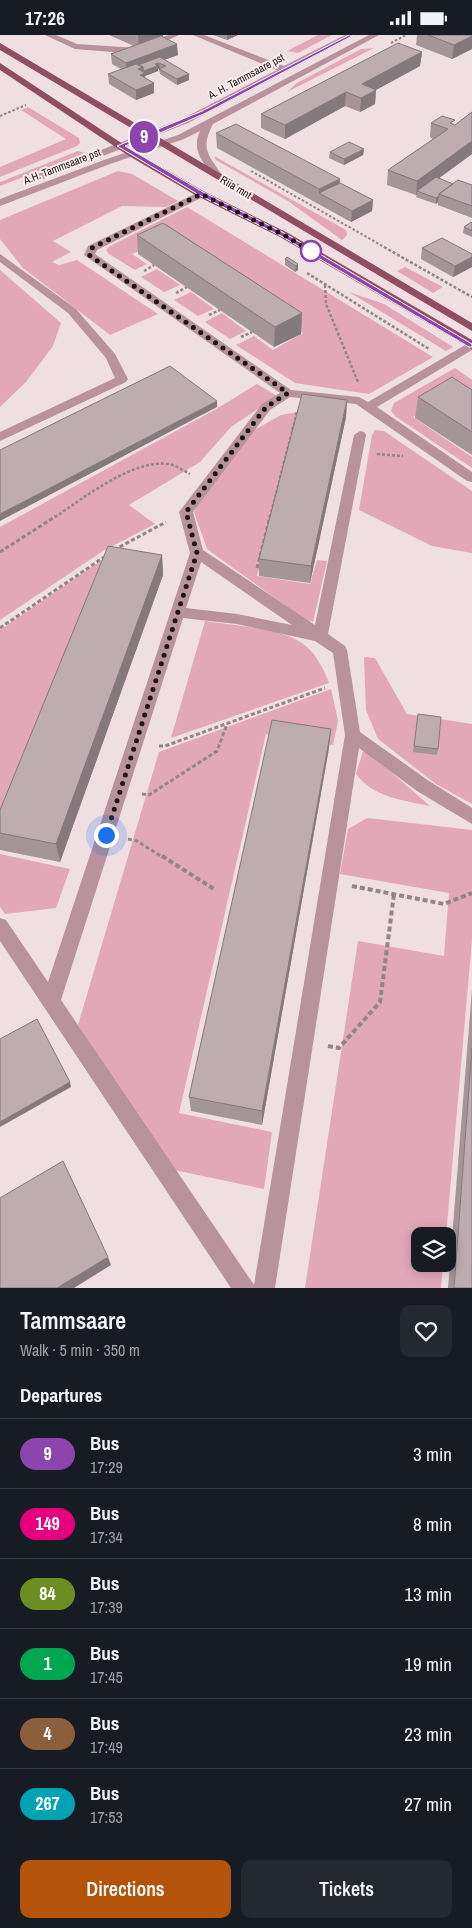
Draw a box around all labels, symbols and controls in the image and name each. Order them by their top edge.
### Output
text: 17:26 [25,5,65,31]
street label: A. H. Tammsaare pst [205,50,287,102]
line badge: 9 [128,121,160,153]
text: 9 [140,124,148,149]
street label: A.H. Tammsaare pst [20,145,103,188]
street label: Riia mnt [218,172,255,202]
unlabelled marker [300,240,322,262]
your location [94,823,119,848]
map controls [411,1227,456,1272]
button: layers [411,1227,456,1272]
text: Tammsaare [20,1304,126,1336]
button: heart [400,1305,452,1357]
text: Walk · 5 min · 350 m [20,1339,140,1361]
text: Departures [20,1382,102,1408]
text: Bus [90,1430,119,1456]
text: 9 [43,1441,52,1466]
text: 3 min [413,1441,452,1467]
text: 17:29 [90,1456,123,1478]
text: Bus [90,1500,119,1526]
text: 149 [35,1511,60,1536]
text: 8 min [413,1511,452,1537]
text: 17:34 [90,1526,123,1548]
text: Bus [90,1570,119,1596]
text: 84 [39,1581,56,1606]
text: 13 min [404,1581,452,1607]
text: 17:39 [90,1596,123,1618]
text: Bus [90,1640,119,1666]
text: 1 [43,1651,52,1676]
text: 19 min [404,1651,452,1677]
text: 17:45 [90,1666,123,1688]
text: Bus [90,1710,119,1736]
text: 4 [43,1721,52,1746]
text: 23 min [404,1721,452,1747]
text: 17:49 [90,1736,123,1758]
text: Bus [90,1780,119,1806]
text: 267 [35,1791,60,1816]
text: 27 min [404,1791,452,1817]
text: 17:53 [90,1806,123,1828]
button: Directions [20,1860,231,1918]
button: Tickets [241,1860,452,1918]

